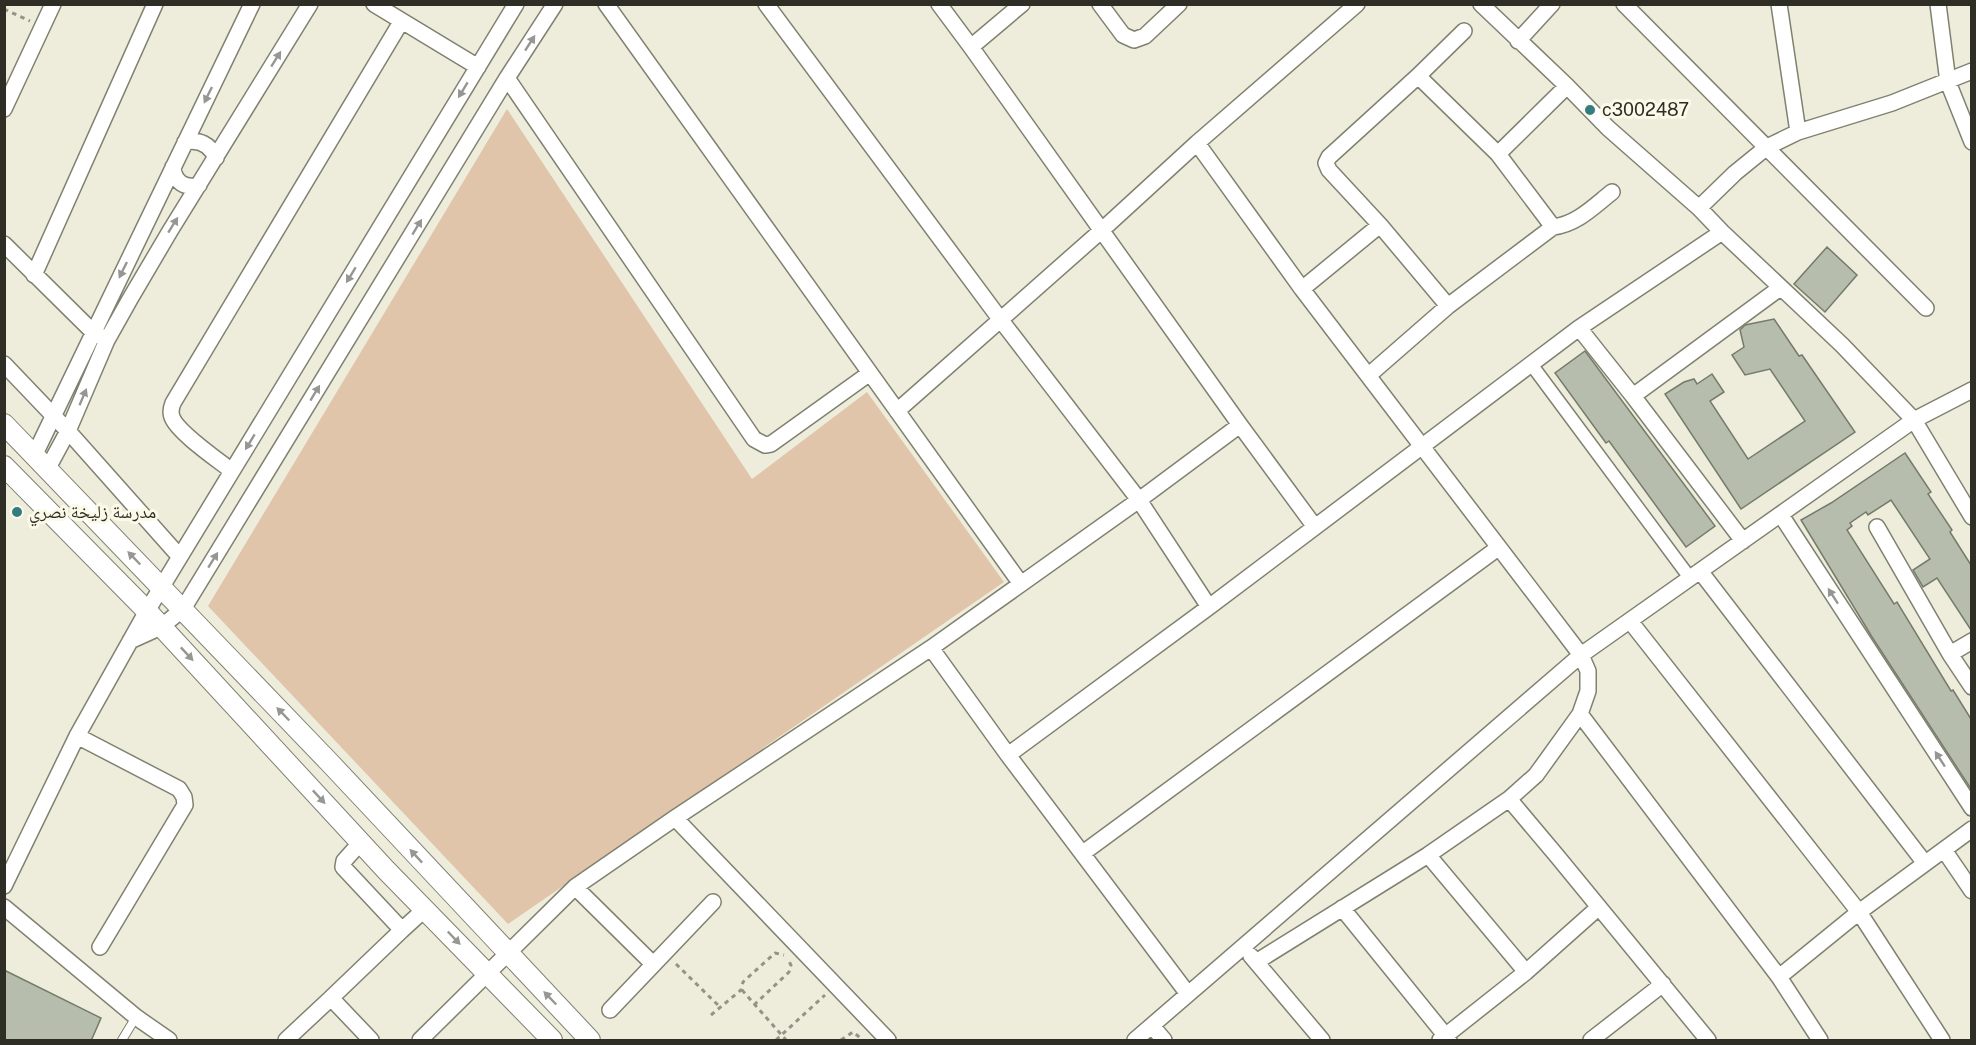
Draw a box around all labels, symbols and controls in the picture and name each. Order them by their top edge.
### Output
one-way arrow [524,35,535,51]
one-way arrow [271,51,282,67]
one-way arrow [458,82,469,98]
one-way arrow [203,86,212,103]
place label: c3002487 [1602,99,1689,120]
marker: c3002487 [1583,103,1597,117]
one-way arrow [168,217,179,233]
one-way arrow [411,219,422,235]
one-way arrow [118,262,127,279]
one-way arrow [346,267,357,283]
one-way arrow [310,385,321,401]
one-way arrow [78,388,88,406]
one-way arrow [245,434,255,451]
place label: مدرسة زليخة نصري [29,501,156,527]
marker: مدرسة زليخة نصري [10,505,24,519]
one-way arrow [127,551,141,565]
one-way arrow [208,552,219,568]
one-way arrow [1828,588,1839,604]
one-way arrow [179,647,193,661]
one-way arrow [276,708,290,722]
one-way arrow [1934,751,1945,767]
one-way arrow [312,789,325,804]
one-way arrow [409,849,423,864]
one-way arrow [446,931,460,945]
one-way arrow [543,991,557,1006]

